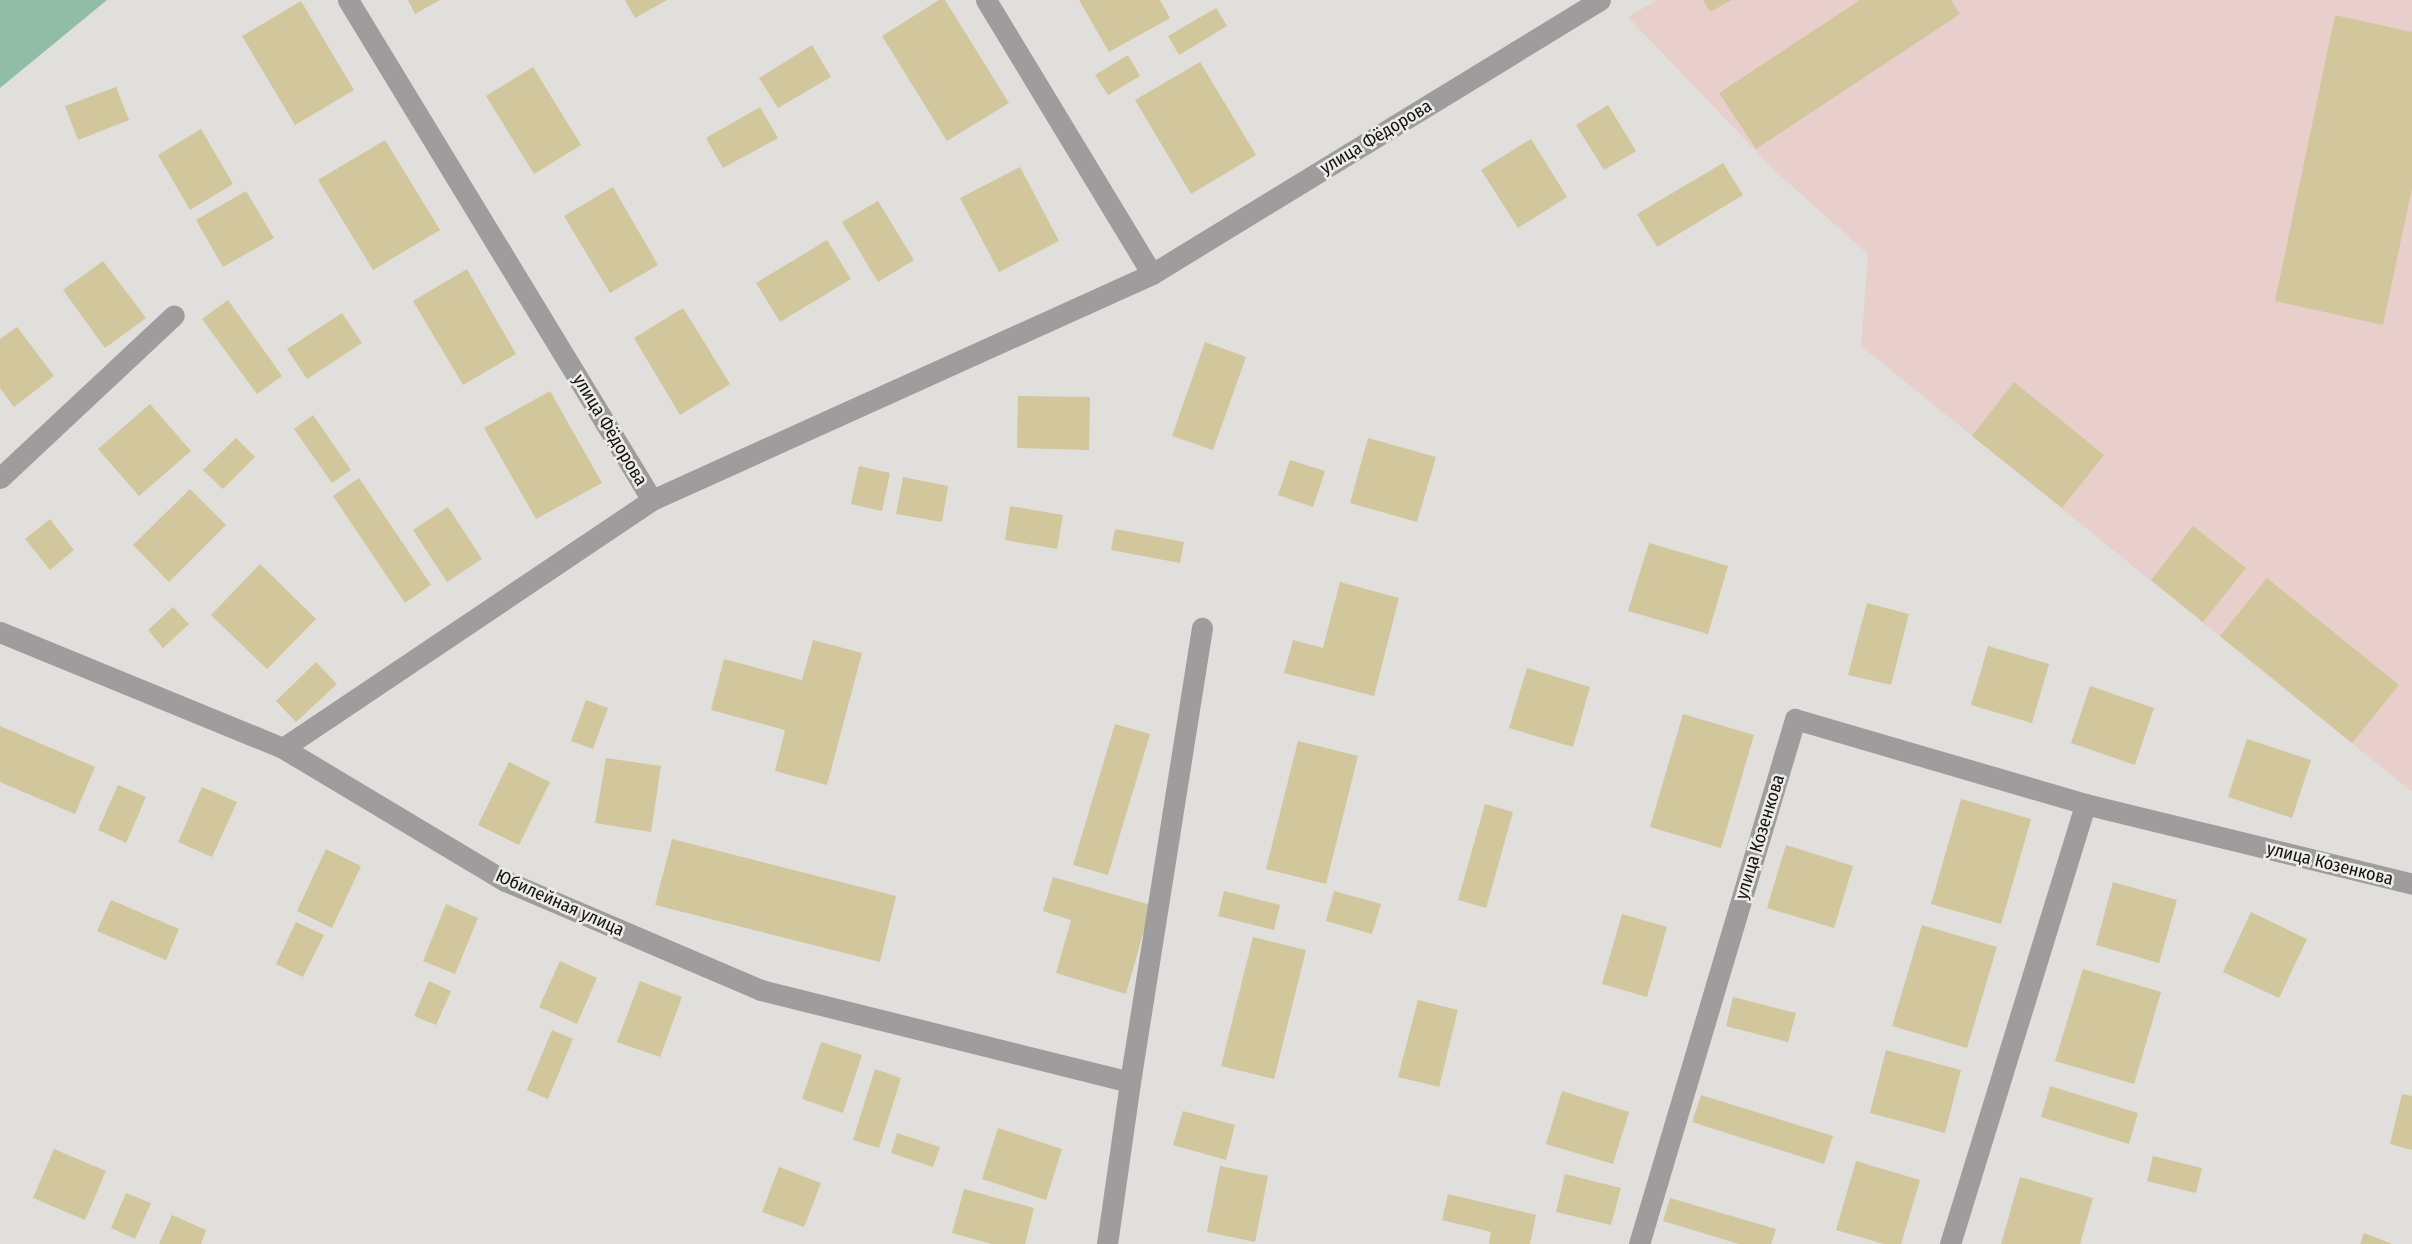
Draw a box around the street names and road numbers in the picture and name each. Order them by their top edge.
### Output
street label: улица Фёдорова [1316,95,1436,179]
street label: улица Фёдорова [568,370,652,490]
street label: улица Козенкова [1731,772,1789,902]
street label: улица Козенкова [2265,838,2395,890]
street label: Юбилейная улица [492,865,628,941]

